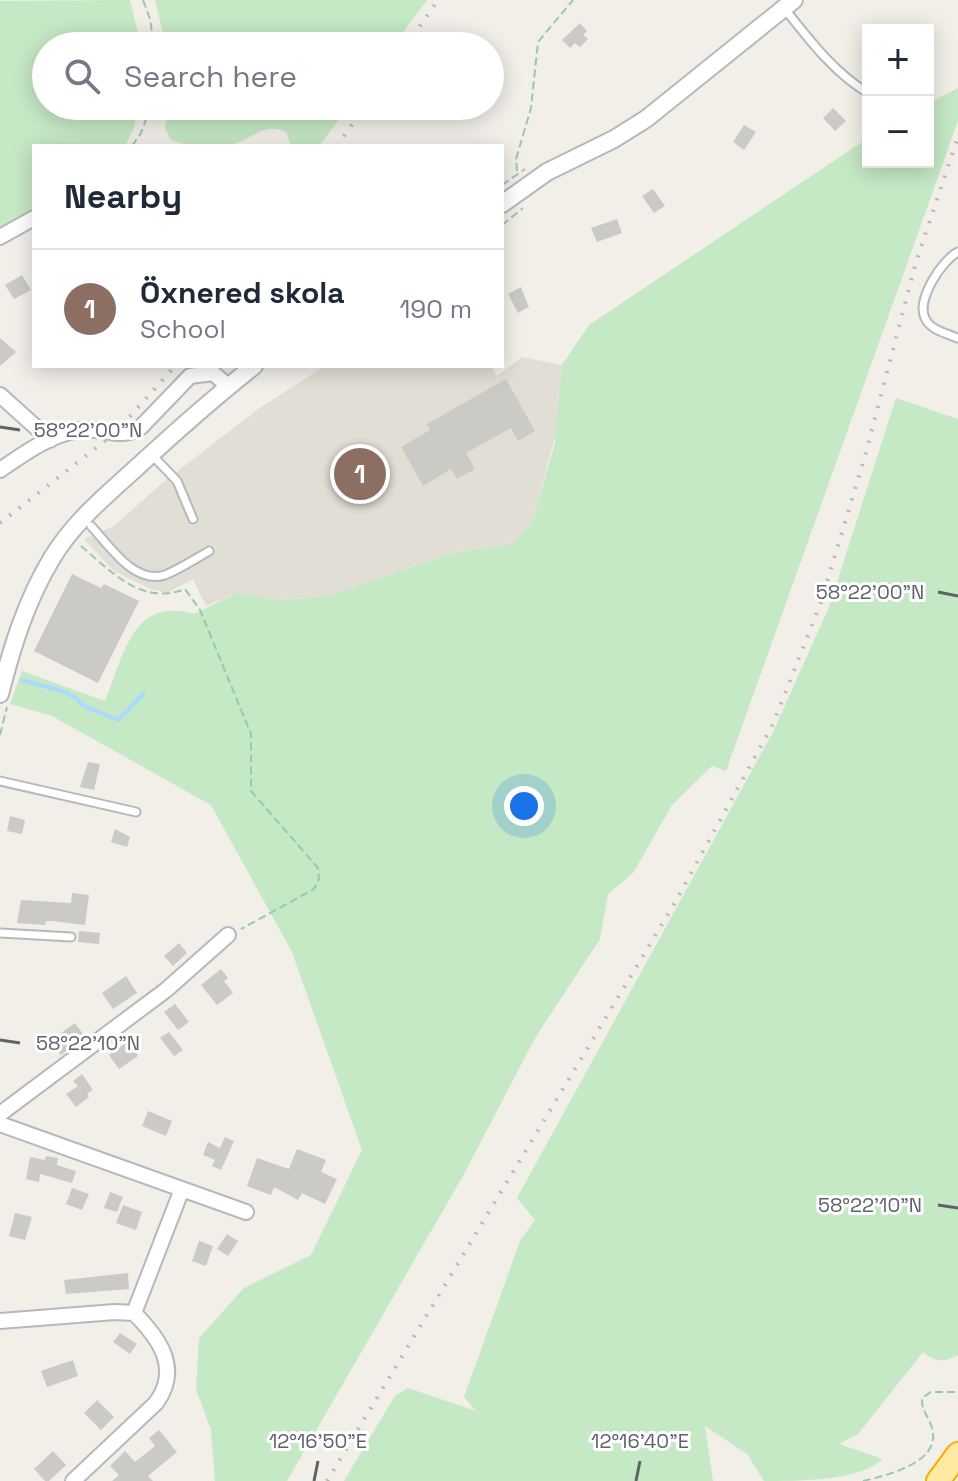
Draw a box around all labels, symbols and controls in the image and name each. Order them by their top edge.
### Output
map controls [862,24,934,168]
button: + [862,24,934,96]
search box [32,32,504,120]
icon: search [60,54,104,98]
text: Search here [124,57,297,96]
button: − [862,96,934,168]
text: Nearby [64,175,182,218]
text: Öxnered skola [140,273,345,312]
text: 1 [84,292,96,326]
text: 190 m [400,292,472,326]
text: School [140,312,226,346]
text: 58°22'00"N [34,417,142,443]
pin: 1 [334,444,386,504]
text: 58°22'00"N [816,579,924,605]
your location [504,786,544,826]
text: 58°22'10"N [36,1030,140,1056]
text: 58°22'10"N [818,1192,922,1218]
text: 12°16'50"E [269,1428,367,1454]
text: 12°16'40"E [591,1428,689,1454]

